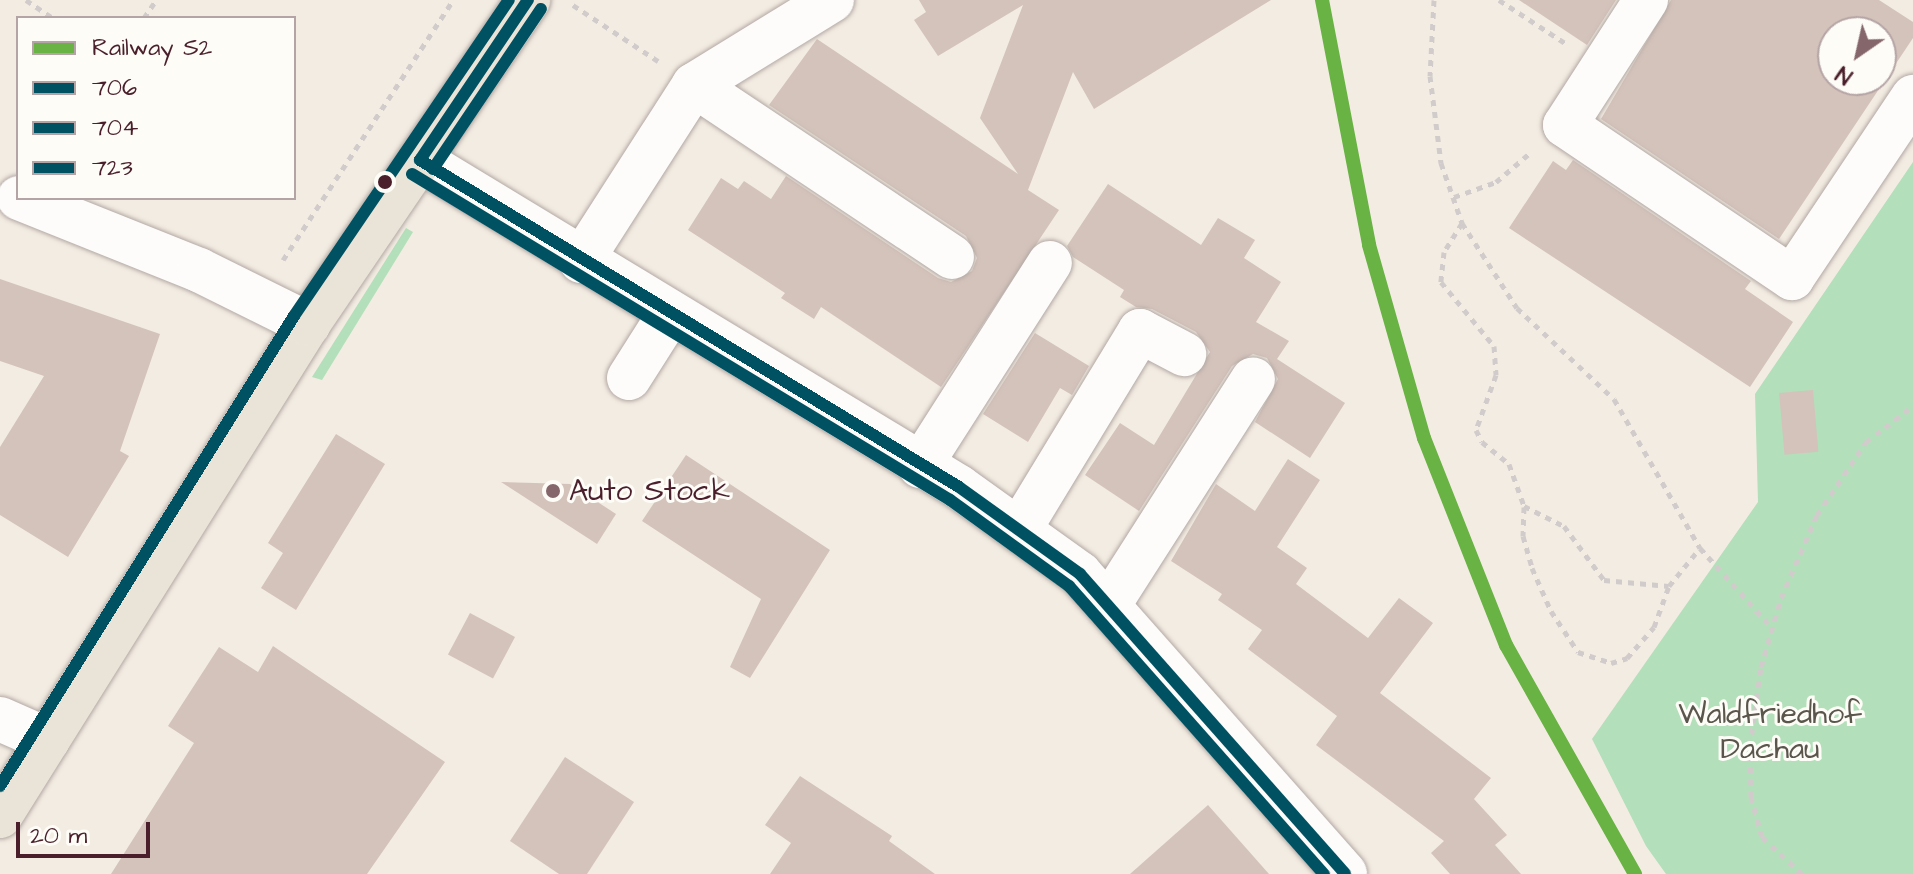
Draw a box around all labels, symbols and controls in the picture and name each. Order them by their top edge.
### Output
legend [16,16,296,200]
north arrow [1817,16,1897,96]
text: Railway S2 [92,31,212,65]
text: N [1830,58,1859,91]
text: 706 [92,71,137,105]
text: 704 [92,111,138,145]
text: 723 [92,151,133,185]
unlabelled marker [377,174,393,190]
place label: Auto Stock [569,473,730,509]
marker: Auto Stock [544,482,562,500]
park label: Waldfriedhof Dachau [1678,696,1862,766]
scale bar [20,806,154,856]
text: 20 m [30,819,87,853]

